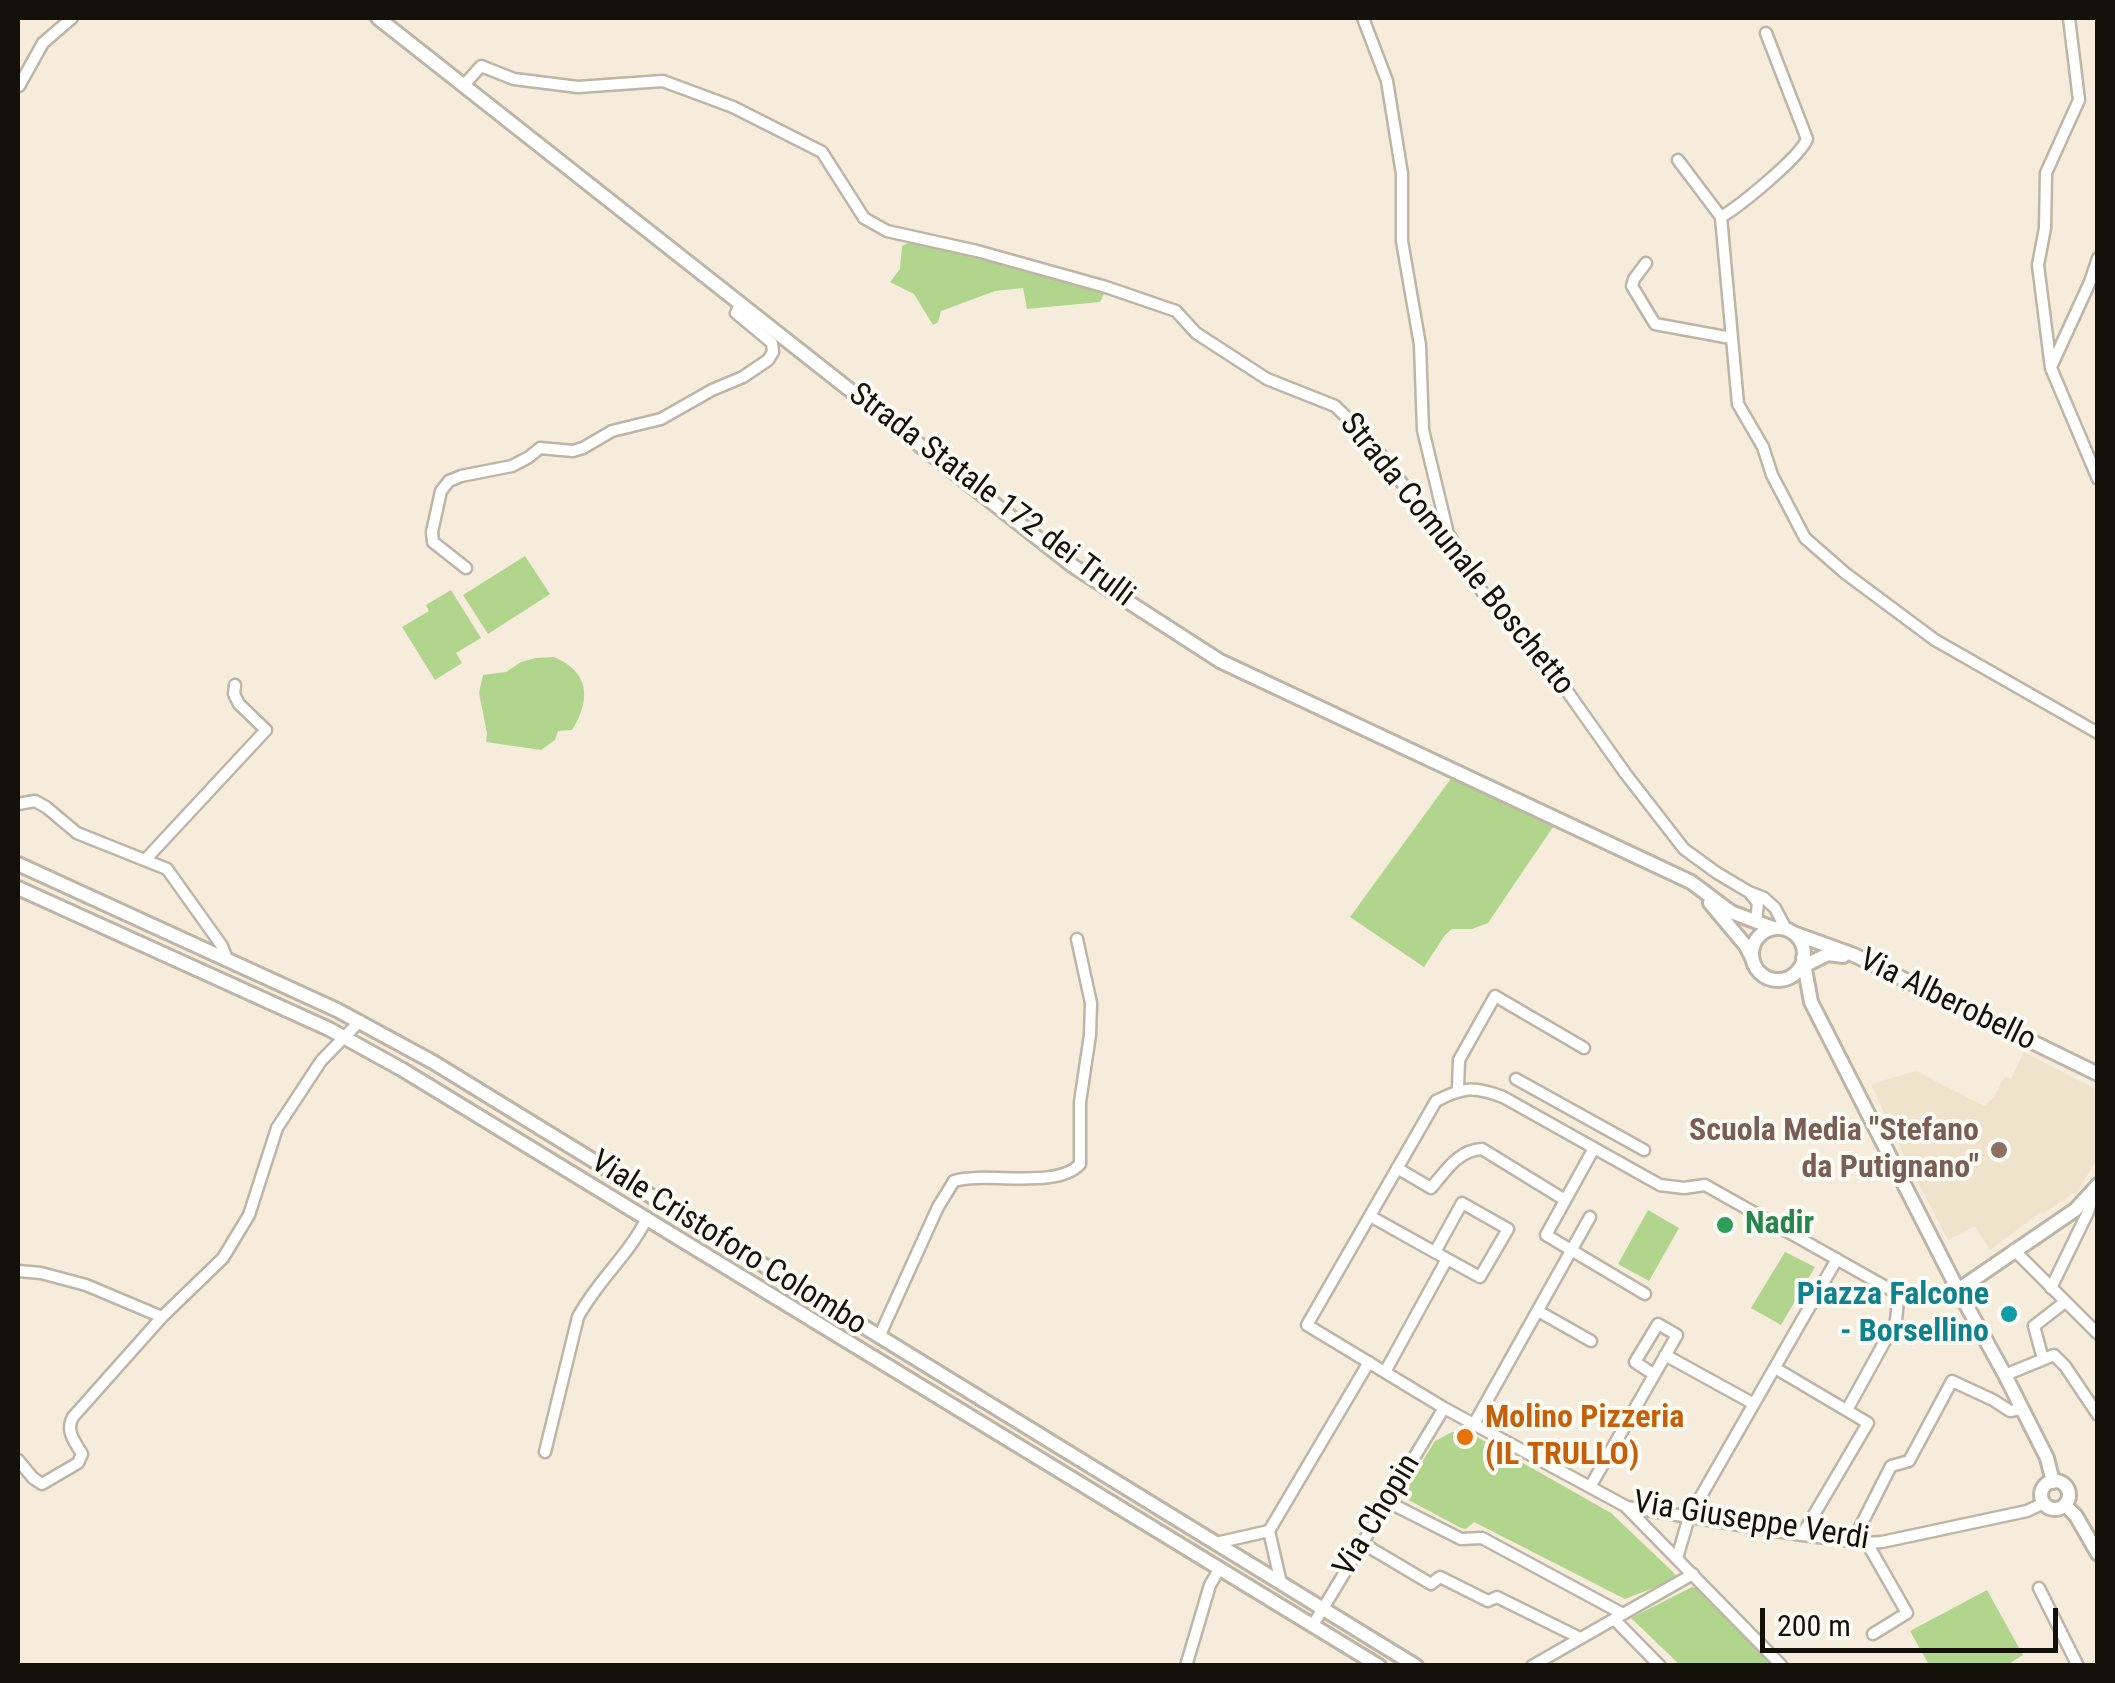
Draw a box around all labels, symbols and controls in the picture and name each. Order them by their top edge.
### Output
street label: Strada Statale 172 dei Trulli [840,376,1142,616]
street label: Strada Comunale Boschetto [1331,406,1581,704]
street label: Via Alberobello [1852,942,2042,1060]
place label: Scuola Media "Stefano da Putignano" [1689,1113,1979,1188]
marker: Scuola Media "Stefano da Putignano" [1988,1139,2010,1161]
street label: Viale Cristoforo Colombo [583,1143,873,1345]
place label: Nadir [1745,1206,1814,1244]
marker: Nadir [1714,1214,1736,1236]
place label: Piazza Falcone - Borsellino [1797,1277,1989,1352]
marker: Piazza Falcone - Borsellino [1998,1303,2020,1325]
place label: Molino Pizzeria (IL TRULLO) [1485,1400,1684,1475]
marker: Molino Pizzeria (IL TRULLO) [1454,1426,1476,1448]
street label: Via Chopin [1326,1448,1430,1584]
street label: Via Giuseppe Verdi [1630,1484,1872,1560]
scale bar [1765,1588,2062,1650]
text: 200 m [1777,1608,1851,1643]

